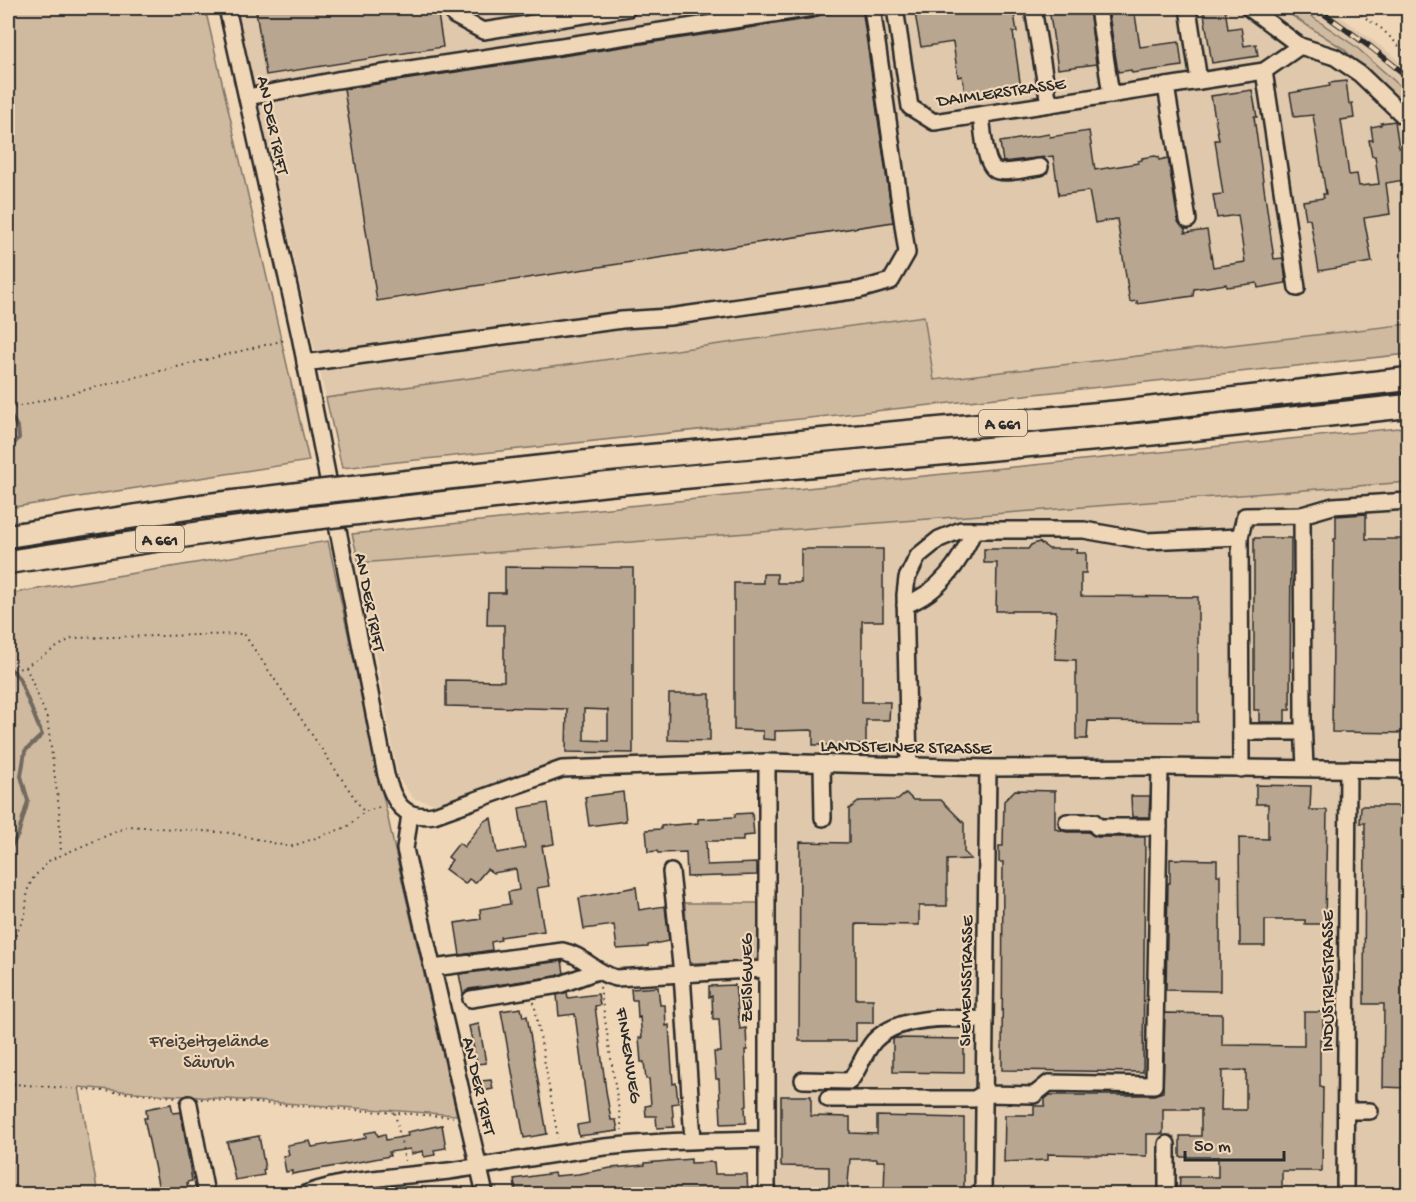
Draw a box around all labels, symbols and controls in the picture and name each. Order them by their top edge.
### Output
street label: AN DER TRIFT [251,74,292,178]
street label: DAIMLERSTRASSE [935,74,1068,113]
road number: A 661 [979,410,1027,436]
road number: A 661 [136,526,184,552]
street label: AN DER TRIFT [349,551,389,655]
street label: LANDSTEINER STRASSE [820,737,993,761]
street label: INDUSTRIESTRASSE [1319,909,1340,1052]
street label: SIEMENSSTRASSE [956,915,979,1047]
street label: ZEISIGWEG [738,933,759,1023]
street label: FINKENWEG [609,1005,646,1105]
park label: Freizeitgelände Säuruh [148,1032,269,1074]
street label: AN DER TRIFT [456,1035,499,1139]
scale bar [1185,1124,1284,1162]
text: 50 m [1194,1137,1231,1158]

